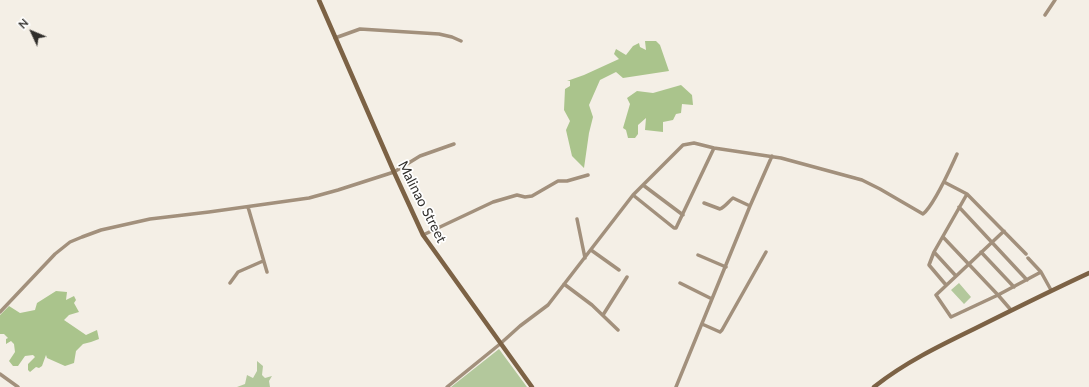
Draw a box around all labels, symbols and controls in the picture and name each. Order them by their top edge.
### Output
north arrow [12,12,52,52]
text: N [15,16,31,31]
street label: Malinao Street [394,158,450,246]

